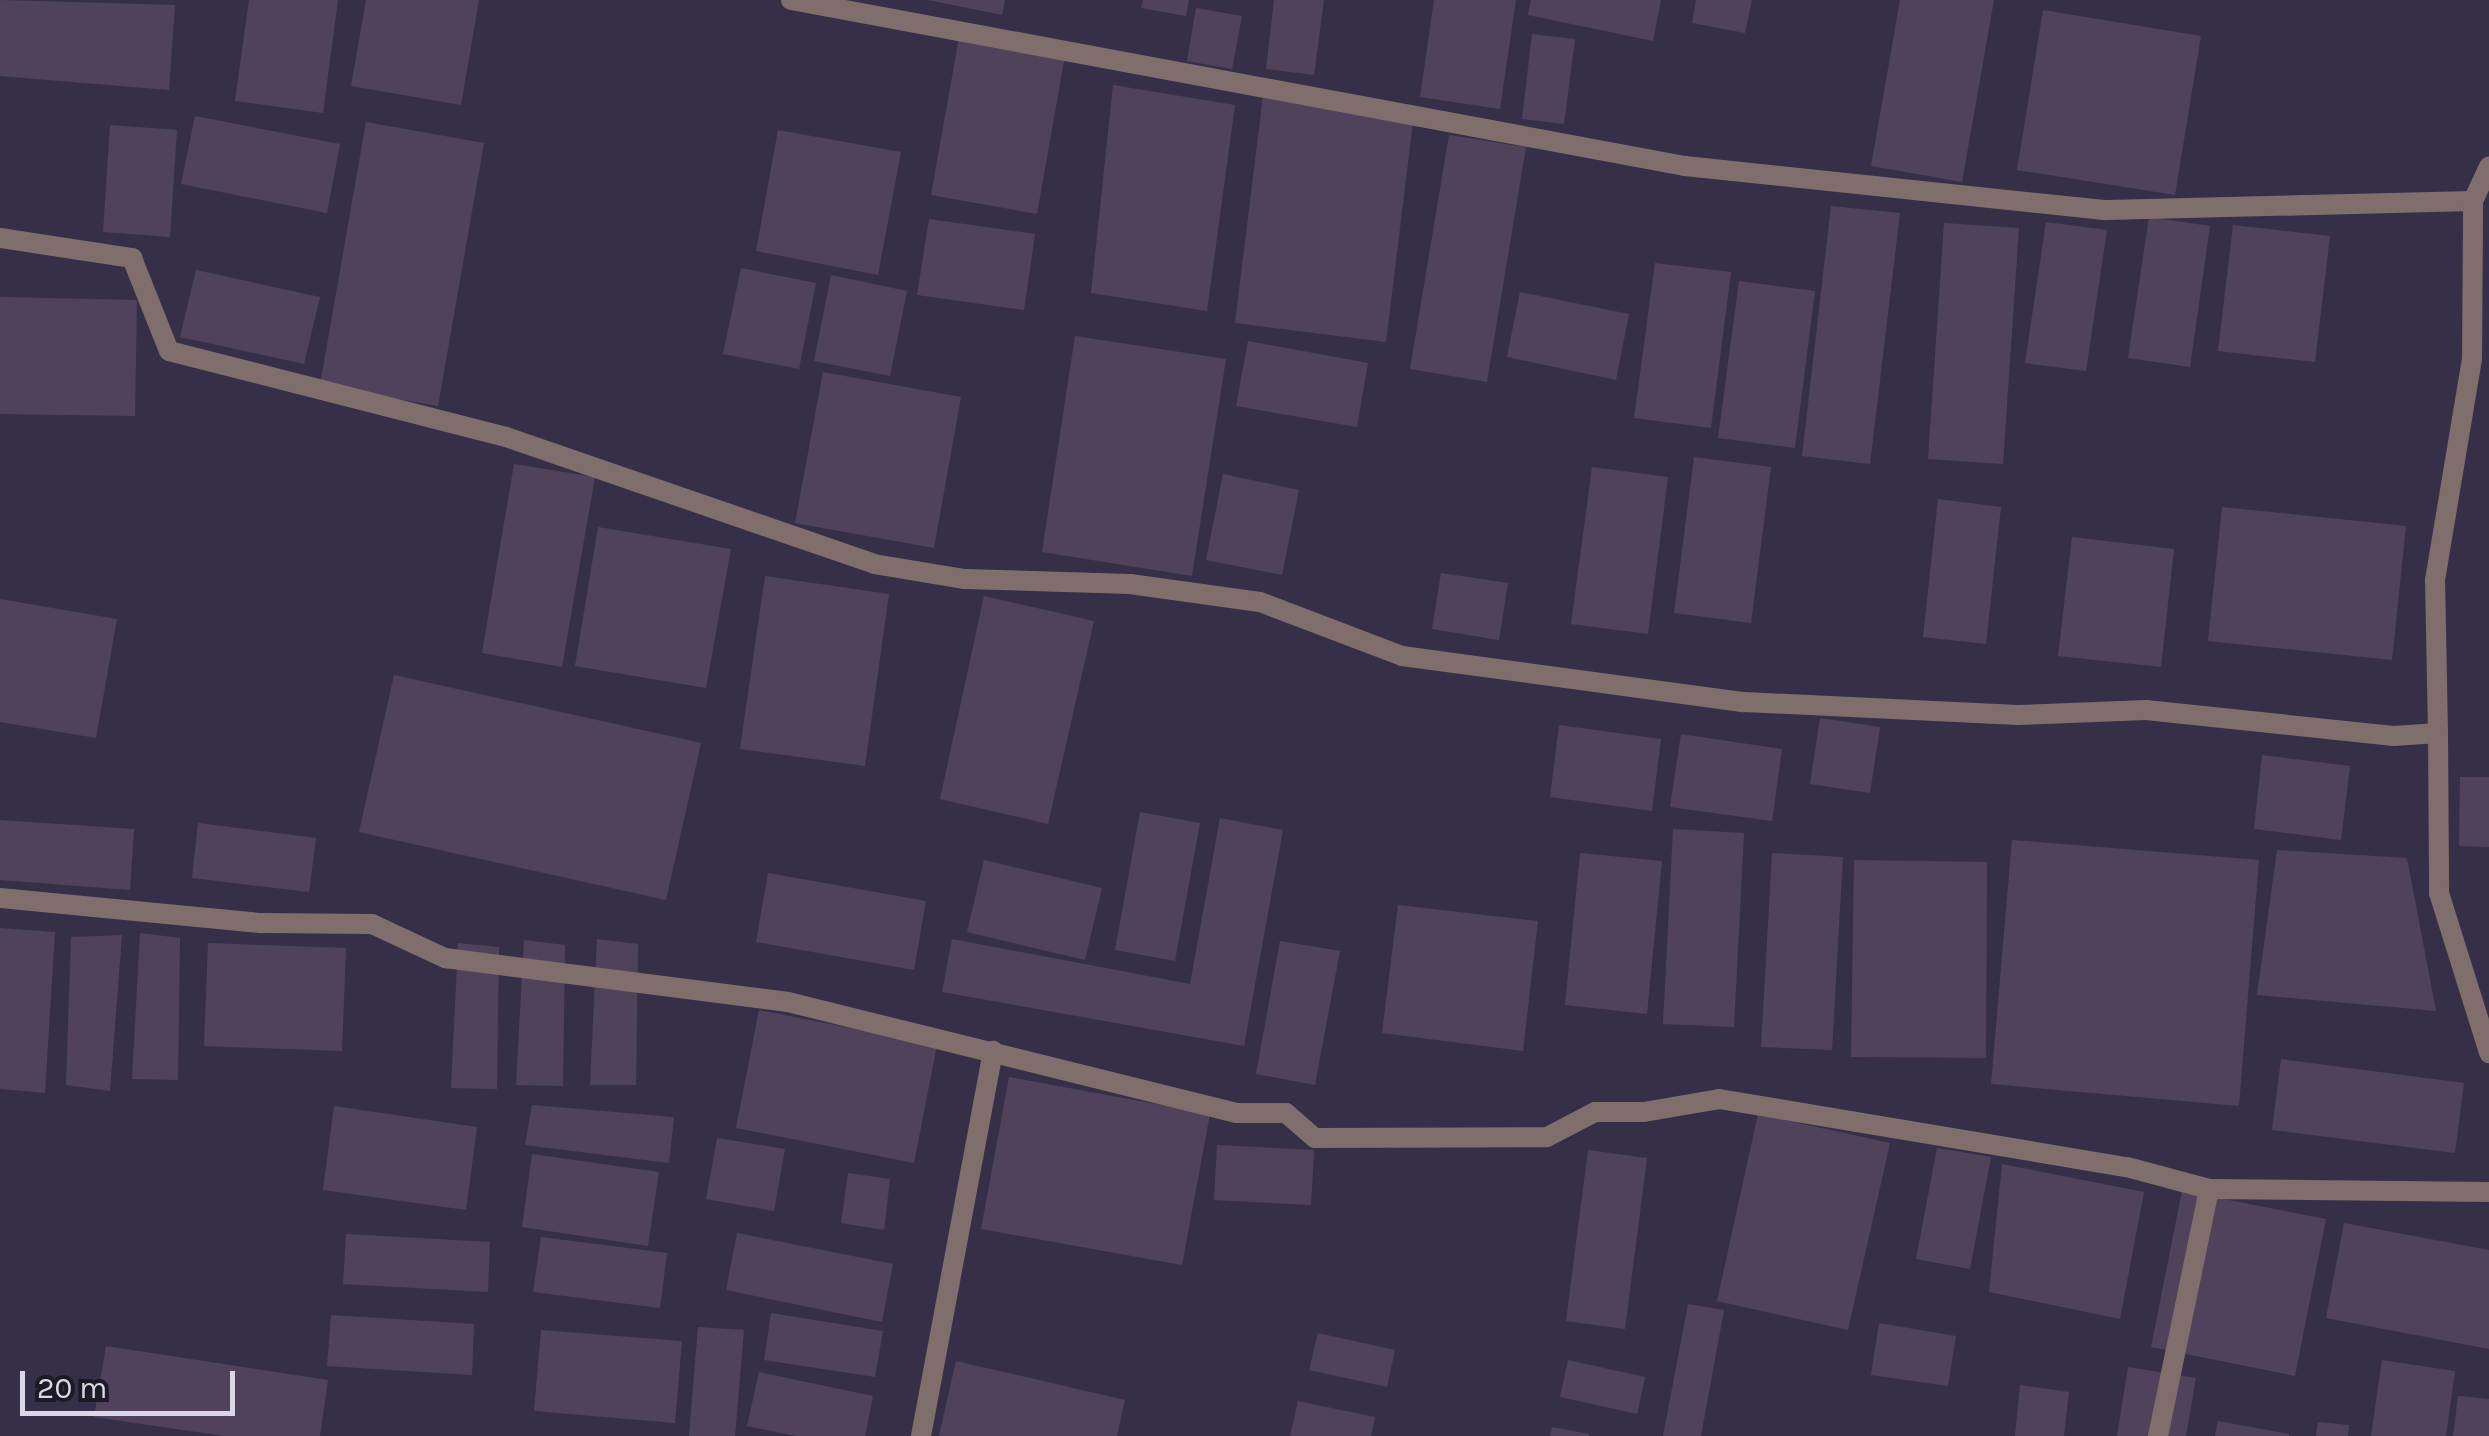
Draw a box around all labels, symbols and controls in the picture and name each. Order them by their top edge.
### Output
scale bar [25,1351,240,1413]
text: 20 m [37,1370,107,1406]

